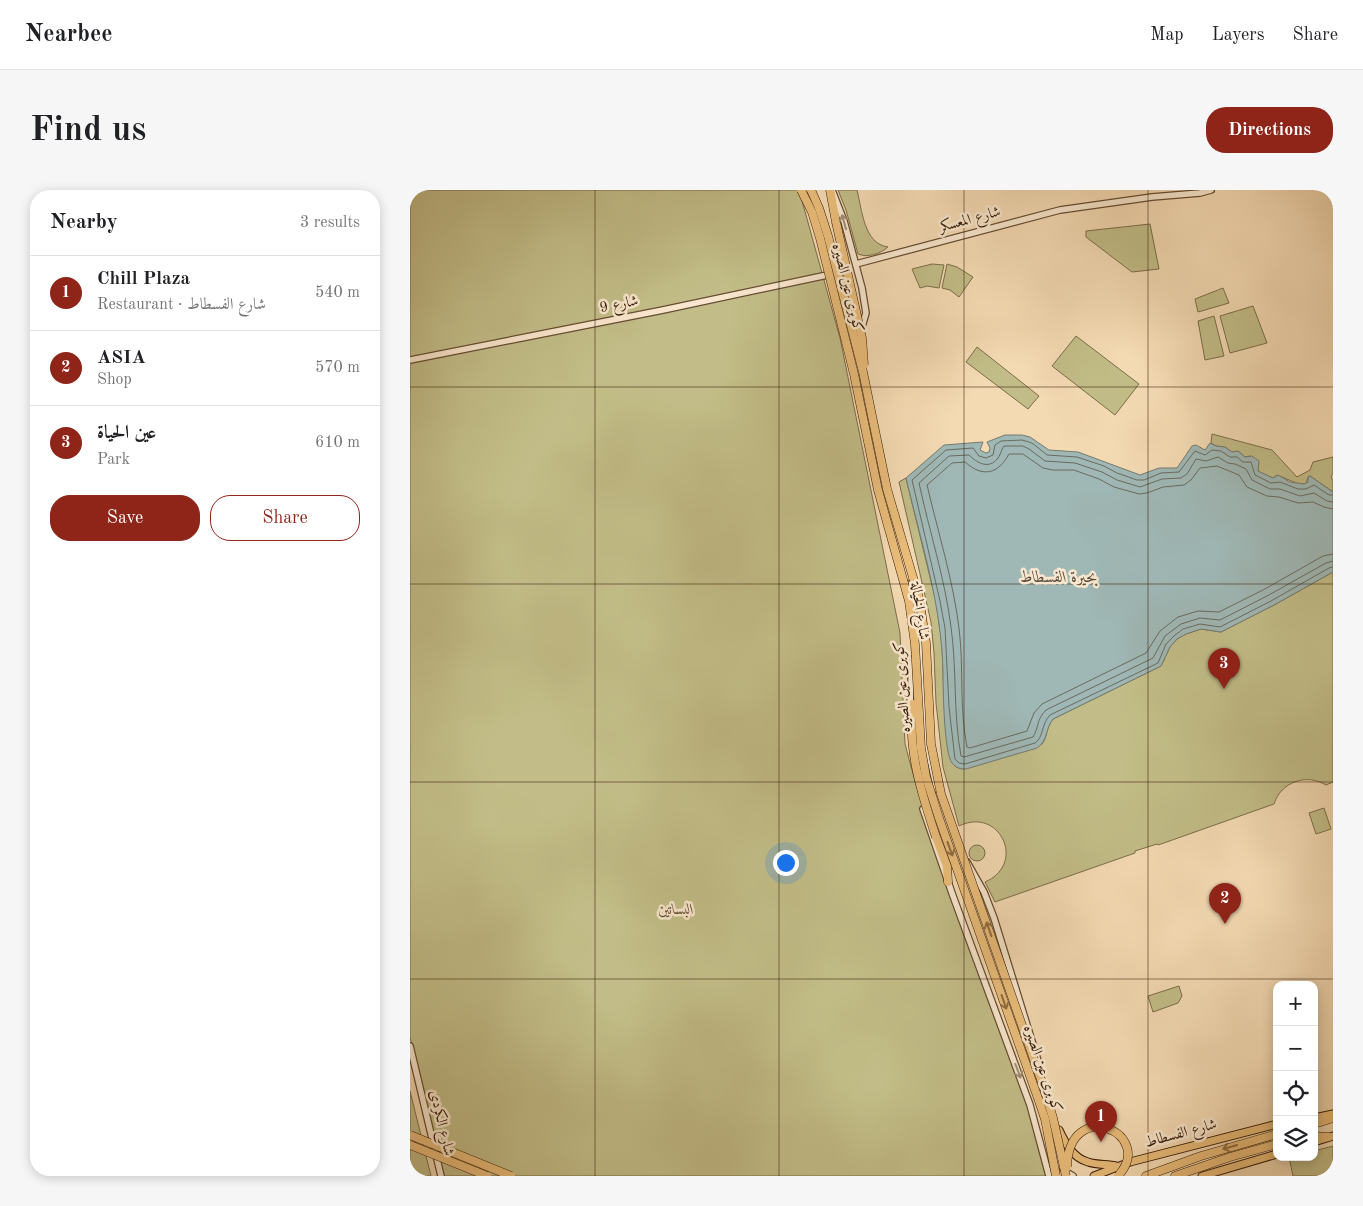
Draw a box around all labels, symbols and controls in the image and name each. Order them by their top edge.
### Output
text: Nearbee [25,23,113,47]
text: Map [1150,26,1184,44]
text: Layers [1212,26,1264,44]
text: Share [1292,26,1338,44]
button: Directions [1206,107,1333,153]
text: Find us [30,113,146,148]
street label: شارع المعسكر [936,204,1003,240]
text: Nearby [50,212,118,233]
one-way arrow [839,214,849,230]
text: 3 results [300,215,360,231]
street label: كوبرى عين الصيره [829,242,866,334]
text: Chill Plaza [97,270,190,289]
text: 1 [61,285,71,301]
text: 540 m [315,285,360,301]
street label: شارع 9 [598,294,640,320]
text: Restaurant · شارع الفسطاط [97,297,266,313]
text: ASIA [97,349,146,368]
text: 2 [61,360,71,376]
text: 570 m [315,360,360,376]
text: Shop [97,372,132,388]
text: عين الحياة [97,424,156,443]
text: 3 [61,435,71,451]
text: 610 m [315,435,360,451]
text: Park [97,452,130,468]
button: Save [50,495,200,541]
button: Share [210,495,360,541]
water label: بحيرة الفسطاط [1020,570,1098,587]
street label: شارع الخيالة [903,580,931,642]
street label: كوبرى عين الصيره [891,641,914,733]
pin: 3 [1208,648,1240,689]
one-way arrow [946,841,955,856]
your location [773,850,799,876]
pin: 2 [1209,883,1241,924]
park label: البساتين [658,903,694,918]
one-way arrow [983,922,993,938]
map controls [1273,981,1318,1161]
button: + [1273,981,1318,1026]
one-way arrow [1000,994,1009,1009]
street label: كوبرى عين الصيره [1020,1023,1065,1114]
button: − [1273,1026,1318,1071]
one-way arrow [1014,1063,1023,1078]
button: locate [1273,1071,1318,1116]
street label: شارع الكردى [422,1088,457,1158]
pin: 1 [1085,1101,1117,1142]
button: layers [1273,1116,1318,1161]
street label: شارع الفسطاط [1143,1117,1220,1155]
one-way arrow [1222,1142,1238,1152]

